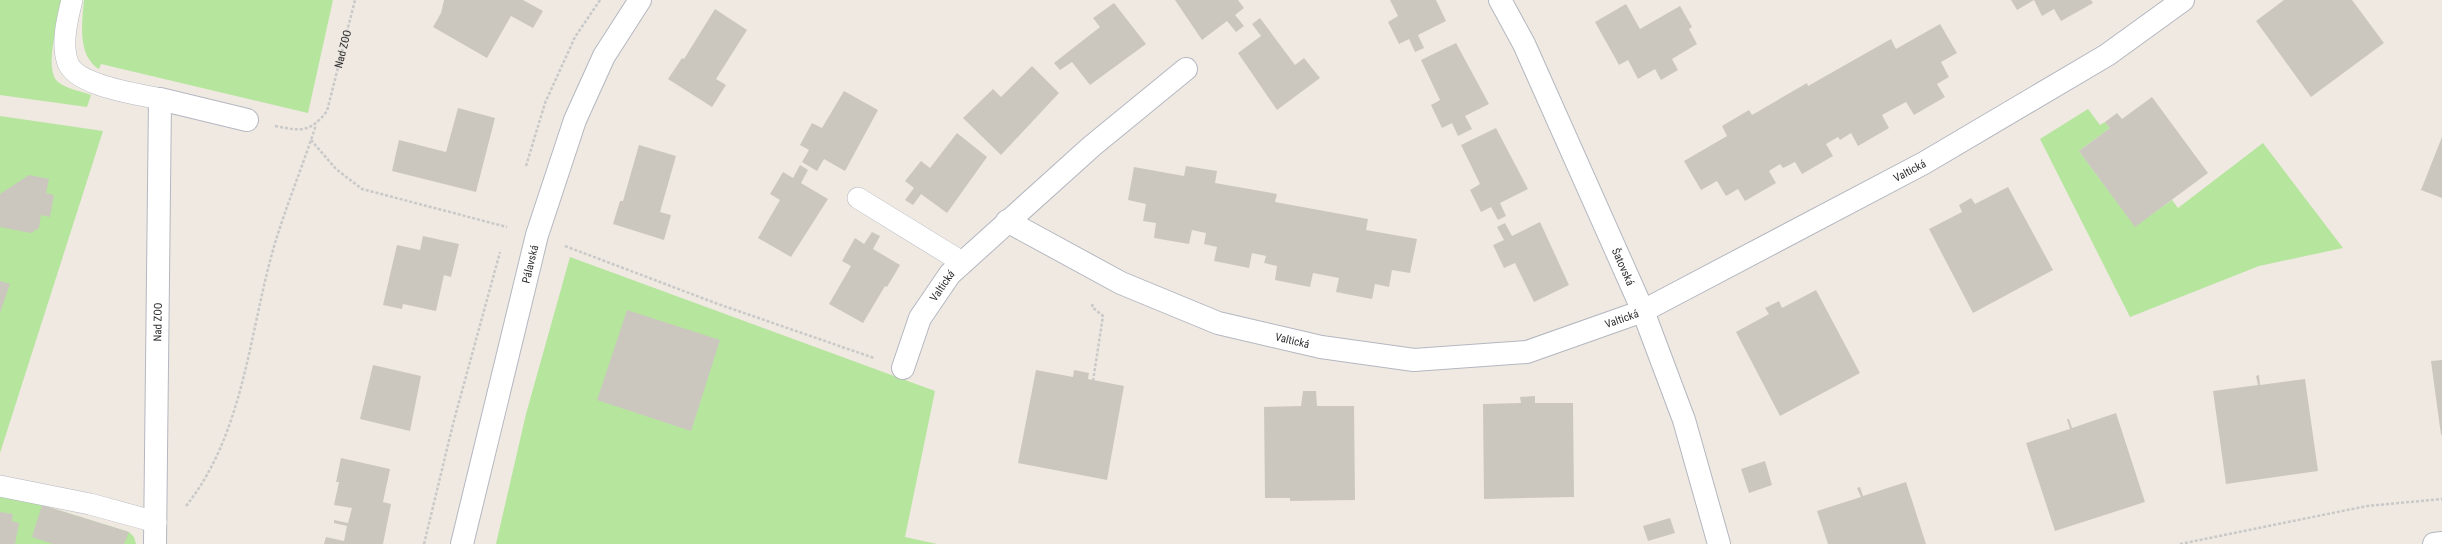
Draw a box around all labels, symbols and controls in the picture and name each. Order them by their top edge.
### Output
street label: Nad ZOO [332,29,354,69]
street label: Valtická [1891,157,1928,185]
street label: Pálavská [519,244,541,285]
street label: Šatovská [1609,246,1637,288]
street label: Valtická [927,267,957,304]
street label: Nad ZOO [151,302,165,342]
street label: Valtická [1603,307,1640,331]
street label: Valtická [1274,331,1311,351]

